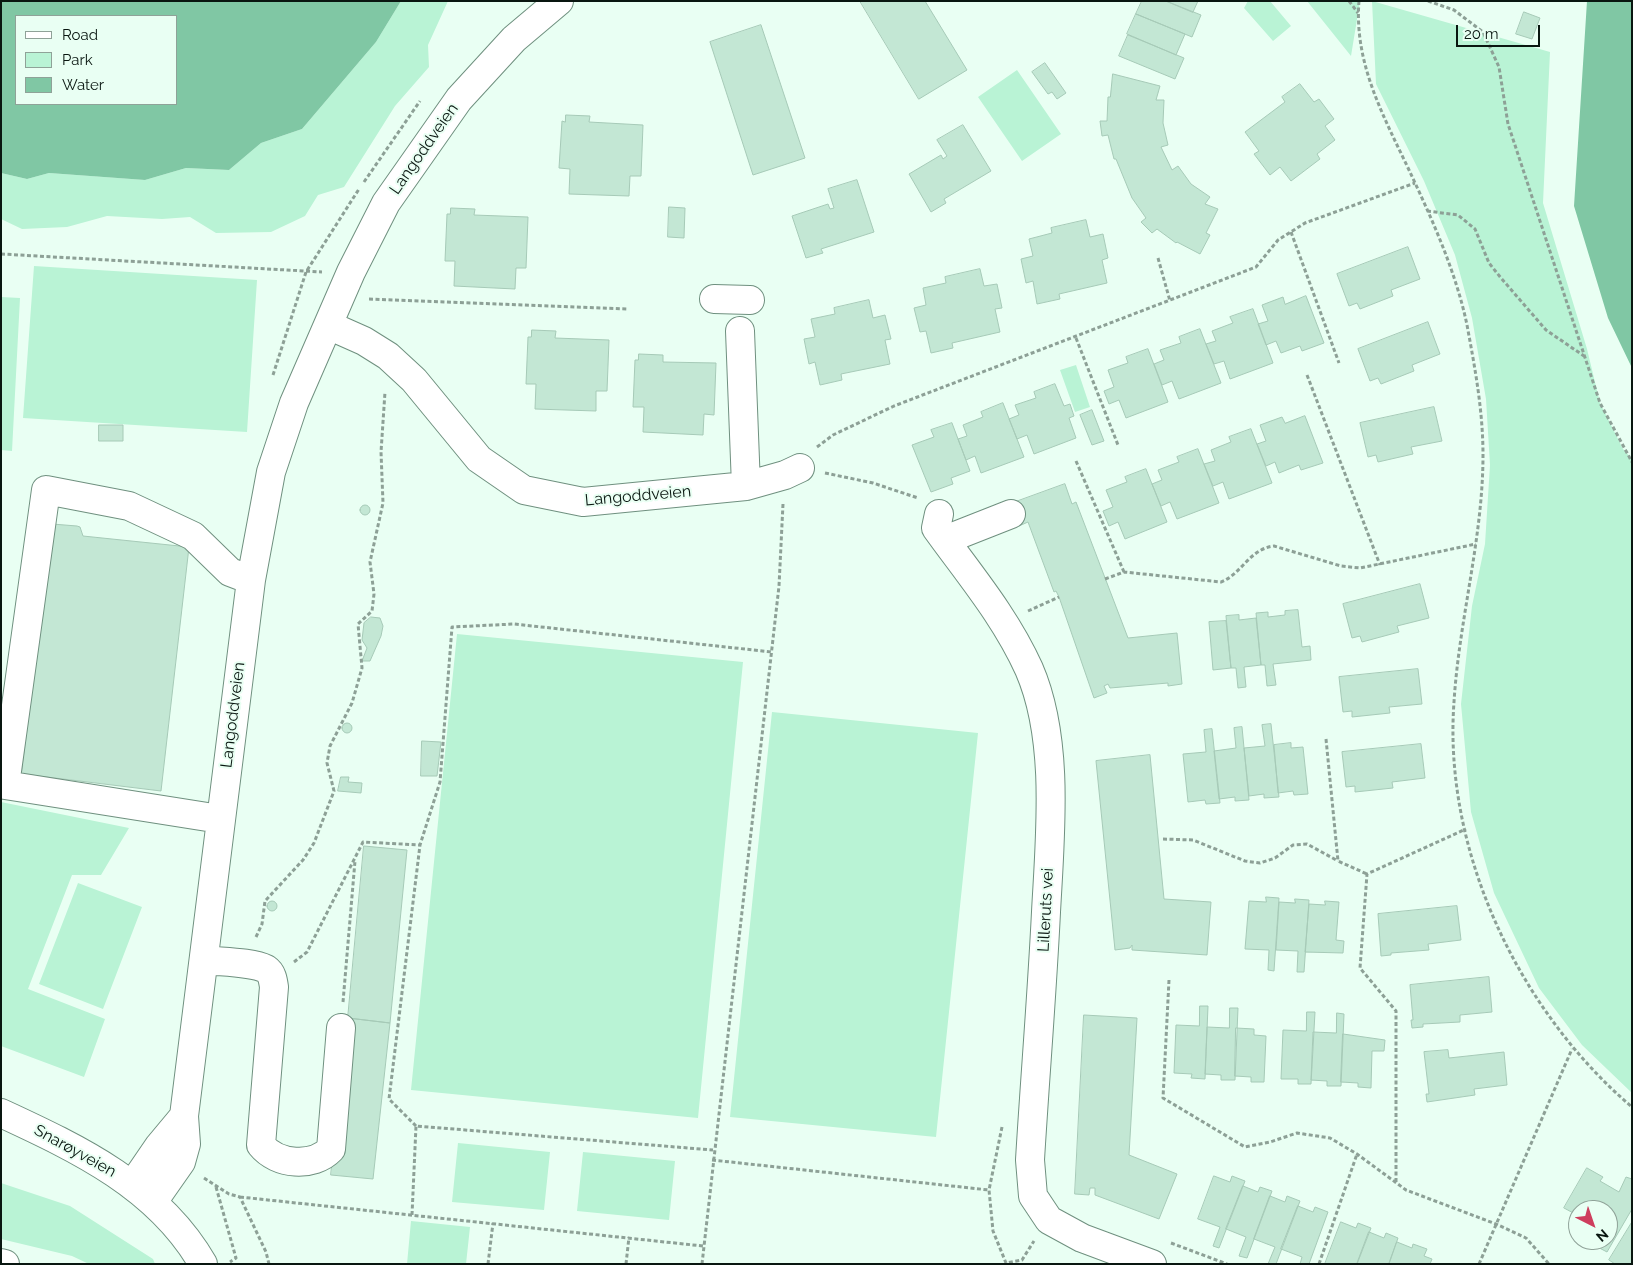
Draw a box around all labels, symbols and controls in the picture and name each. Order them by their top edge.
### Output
legend [15,15,178,105]
scale bar [1458,15,1542,47]
text: 20 m [1464,25,1499,43]
text: Road [62,26,98,44]
text: Park [62,51,93,69]
text: Water [62,76,104,94]
street label: Langoddveien [386,100,462,198]
street label: Langoddveien [584,482,692,510]
street label: Langoddveien [217,661,249,769]
street label: Lilleruts vei [1034,867,1058,953]
street label: Snarøyveien [31,1121,119,1181]
north arrow [1568,1200,1618,1250]
text: N [1593,1226,1611,1245]

